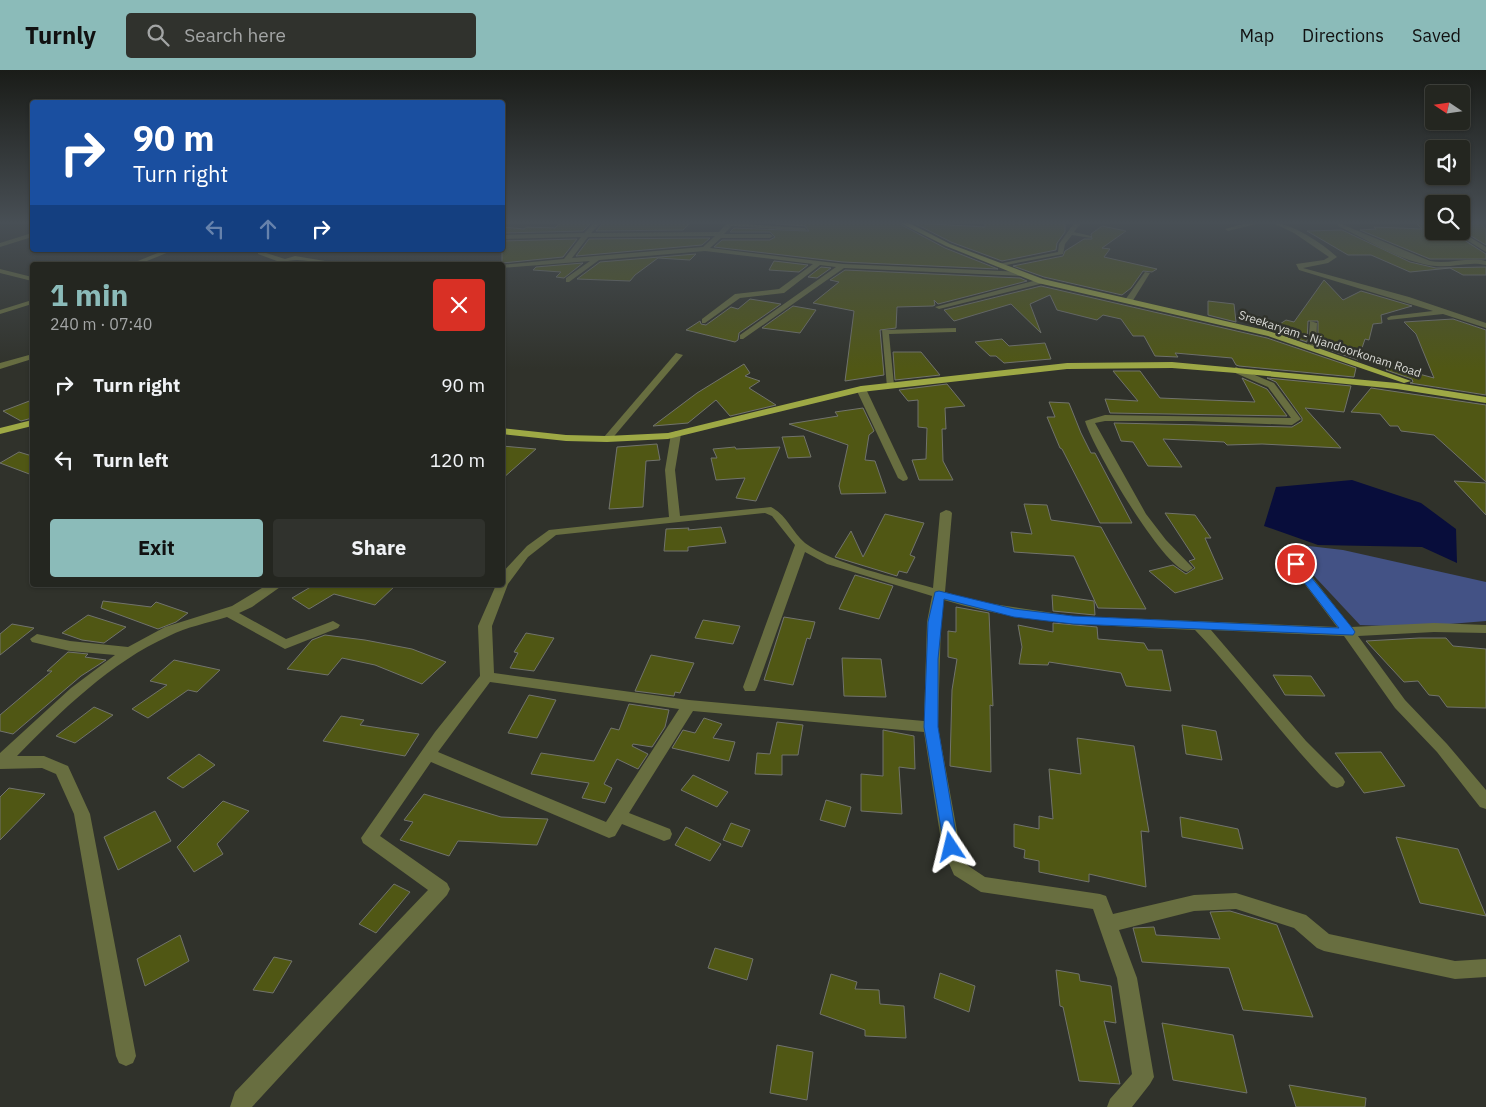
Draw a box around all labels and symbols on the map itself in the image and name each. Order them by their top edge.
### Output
north arrow [1425,85,1470,130]
street label: Sreekaryam - Njandoorkonam Road [1237,307,1423,380]
pin [1275,543,1317,585]
position arrow [924,820,976,872]

